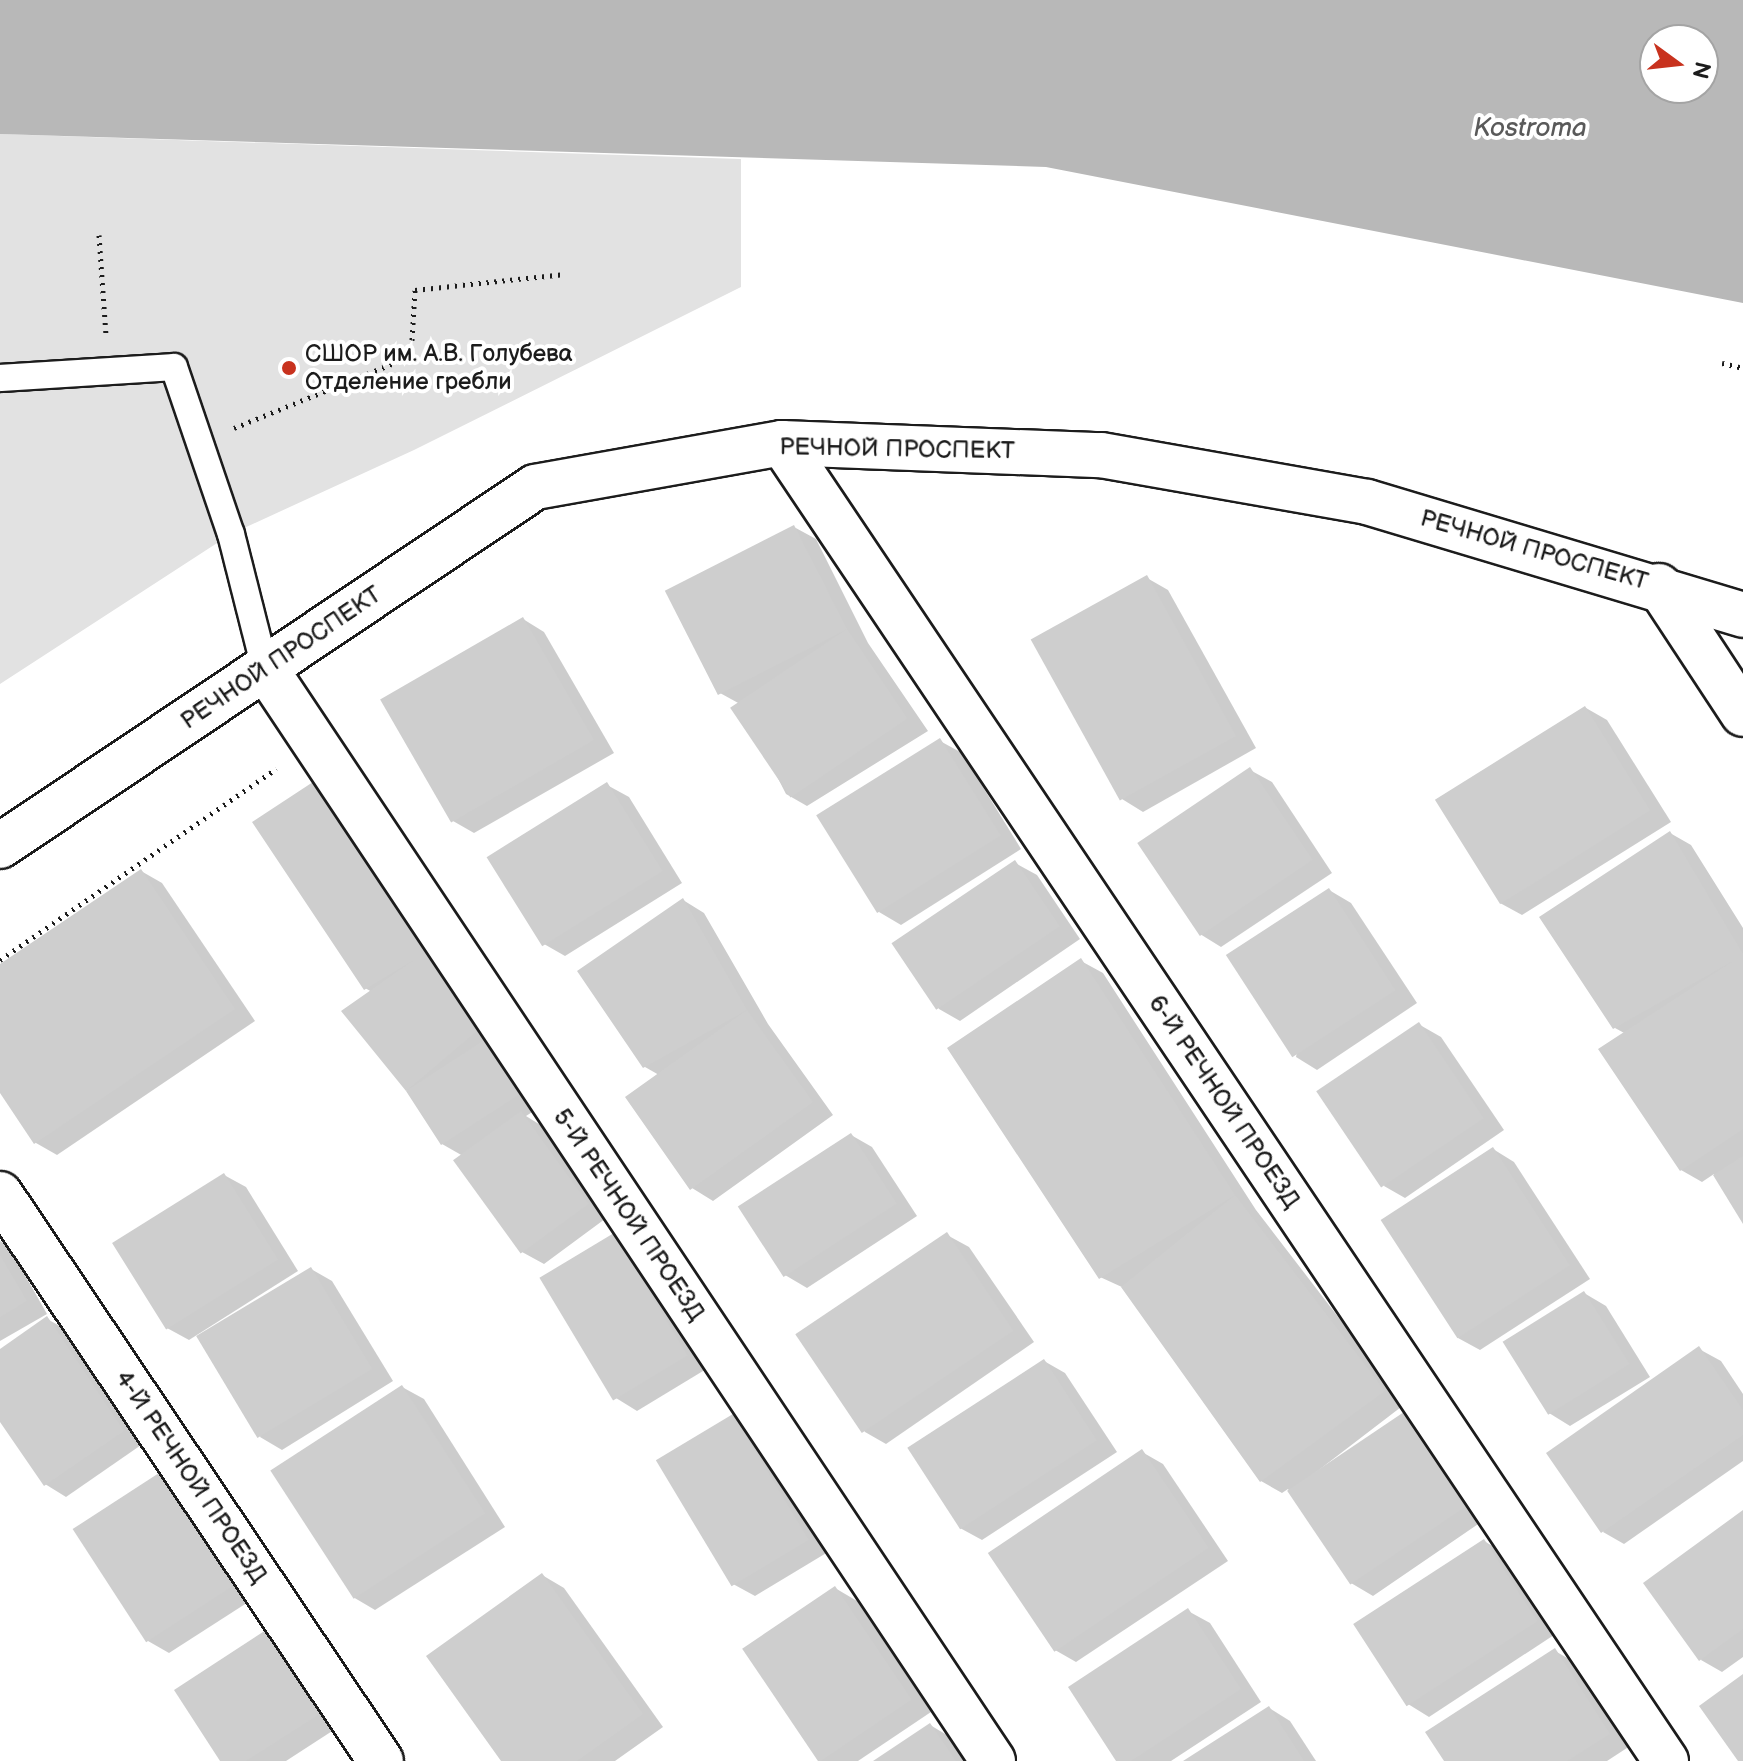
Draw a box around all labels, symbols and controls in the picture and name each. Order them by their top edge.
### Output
north arrow [1639,24,1719,104]
text: N [1686,58,1716,81]
water label: Kostroma [1473,113,1587,145]
place label: СШОР им. А.В. Голубева Отделение гребли [305,340,573,396]
marker: СШОР им. А.В. Голубева Отделение гребли [280,359,298,377]
street label: РЕЧНОЙ ПРОСПЕКТ [779,433,1015,465]
street label: РЕЧНОЙ ПРОСПЕКТ [1417,504,1651,596]
street label: РЕЧНОЙ ПРОСПЕКТ [175,580,387,736]
street label: 6-Й РЕЧНОЙ ПРОЕЗД [1142,990,1306,1214]
street label: 5-Й РЕЧНОЙ ПРОЕЗД [547,1103,711,1327]
street label: 4-Й РЕЧНОЙ ПРОЕЗД [109,1365,273,1589]

